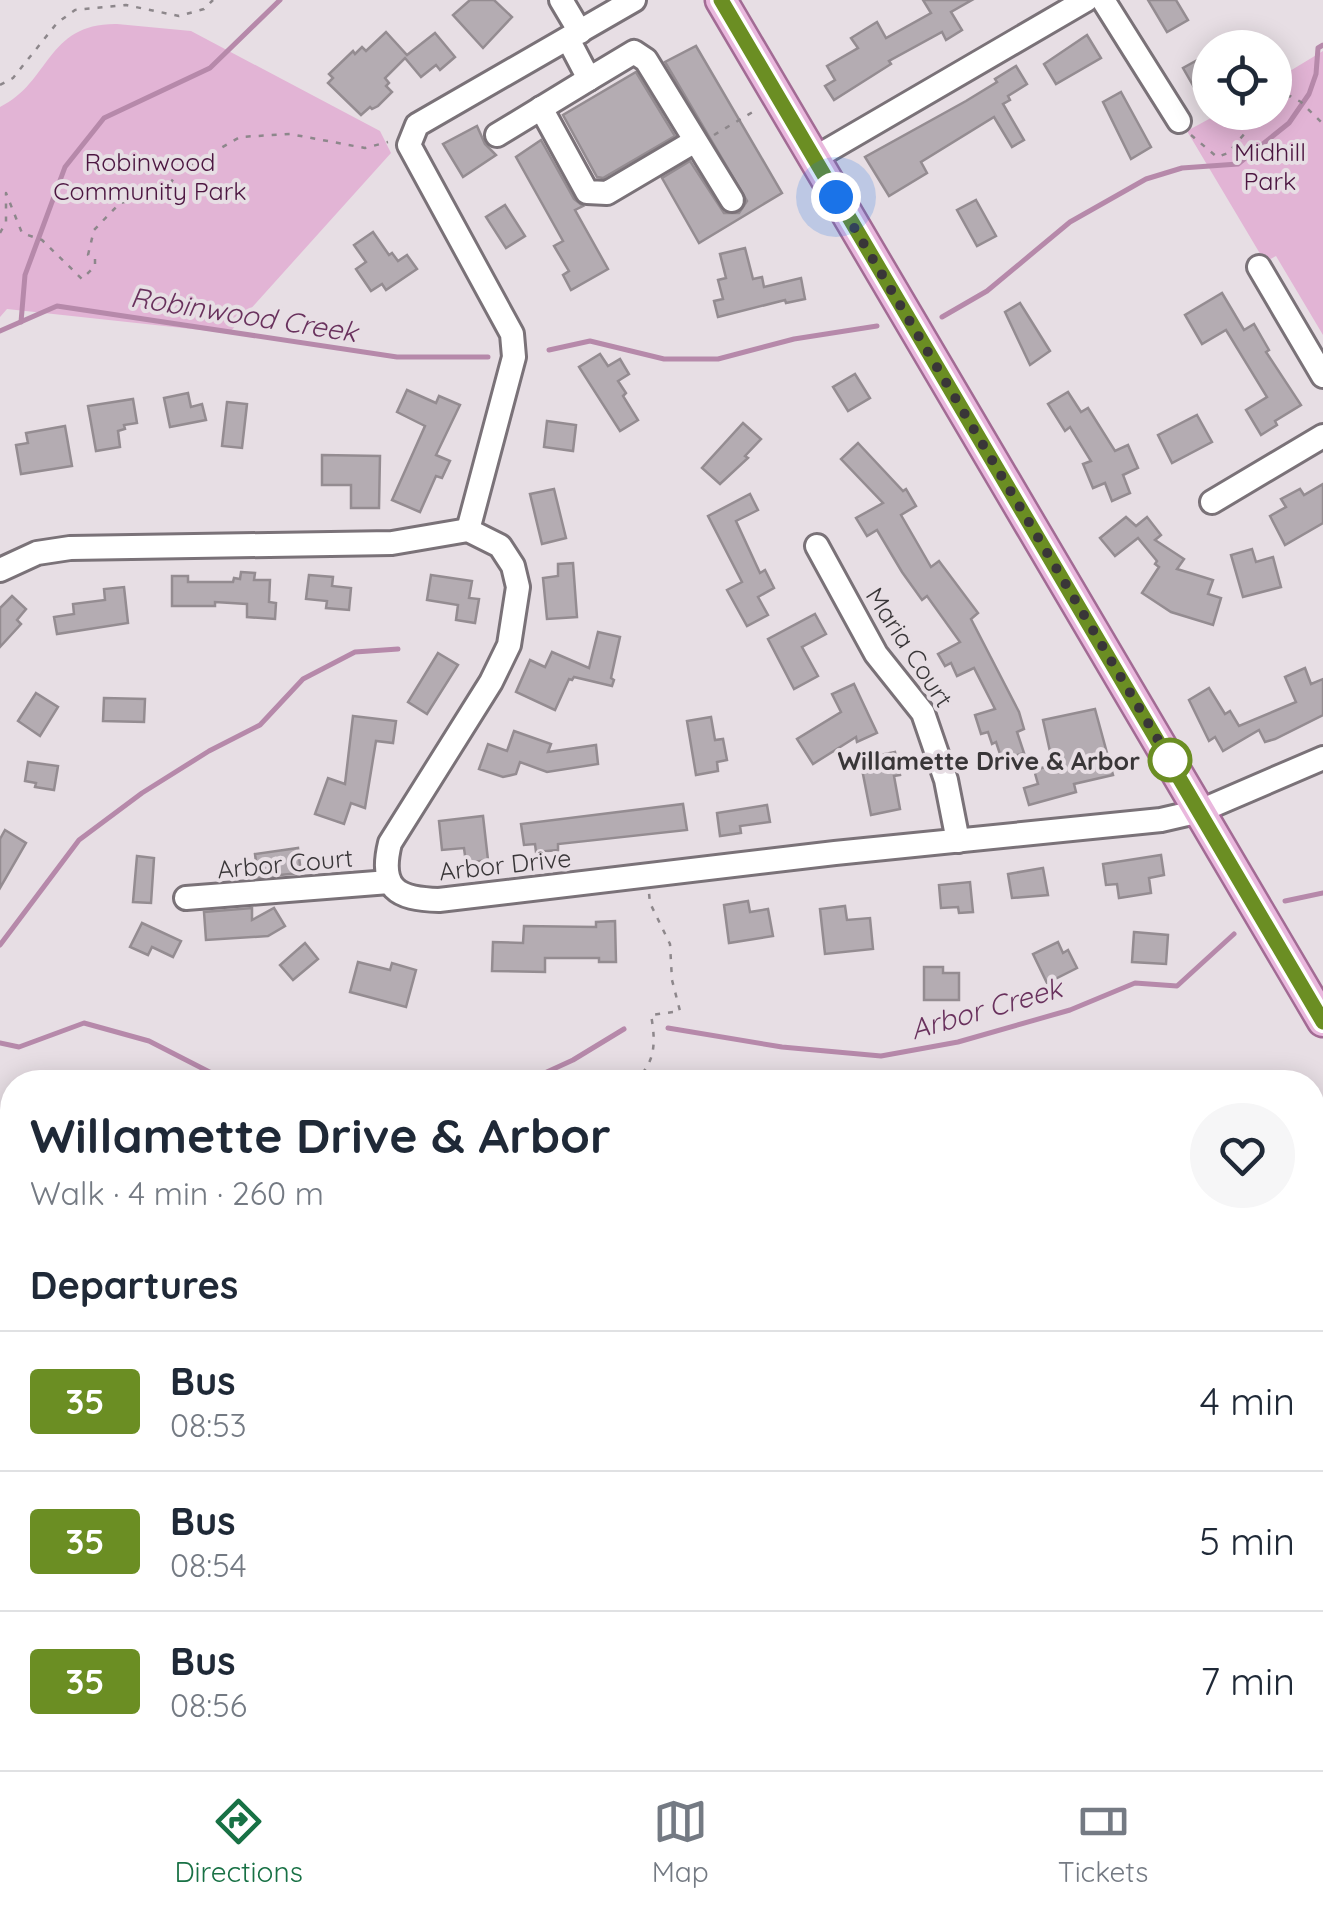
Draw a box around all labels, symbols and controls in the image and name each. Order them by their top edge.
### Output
map controls [1192,30,1292,130]
button: locate [1192,30,1292,130]
park label: Midhill Park [1234,136,1306,196]
park label: Robinwood Community Park [53,146,247,206]
your location [811,172,861,222]
water label: Robinwood Creek [128,279,363,350]
street label: Maria Court [860,581,960,713]
marker: Willamette Drive & Arbor [1149,739,1191,781]
place label: Willamette Drive & Arbor [837,745,1140,776]
street label: Arbor Court [216,842,354,884]
street label: Arbor Drive [437,842,573,886]
water label: Arbor Creek [906,969,1069,1046]
button: heart [1190,1103,1295,1208]
text: Willamette Drive & Arbor [30,1105,611,1165]
text: Walk · 4 min · 260 m [30,1173,324,1213]
text: Departures [30,1261,238,1309]
text: Bus [170,1357,236,1405]
text: 4 min [1200,1377,1295,1425]
text: 35 [66,1379,104,1423]
text: 08:53 [170,1405,247,1445]
text: Bus [170,1497,236,1545]
text: 5 min [1199,1517,1295,1565]
text: 35 [66,1519,104,1563]
text: 08:54 [170,1545,247,1585]
text: Bus [170,1637,236,1685]
text: 7 min [1200,1657,1295,1705]
text: 35 [66,1659,104,1703]
text: 08:56 [170,1685,247,1725]
tab: Directions [174,1794,303,1889]
tab: Map [652,1794,709,1889]
tab: Tickets [1058,1794,1149,1889]

